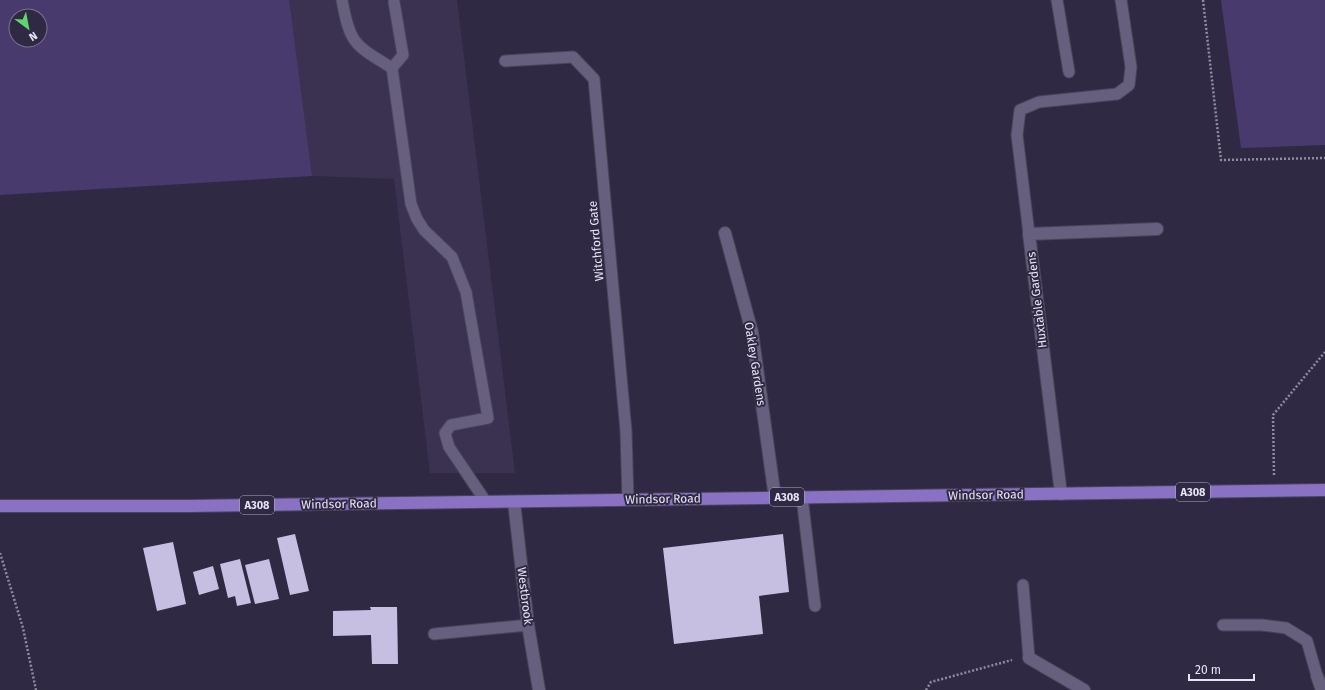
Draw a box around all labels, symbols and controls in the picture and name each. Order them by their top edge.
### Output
north arrow [8,8,48,48]
text: N [26,29,40,44]
street label: Witchford Gate [586,200,606,282]
street label: Huxtable Gardens [1024,251,1050,349]
street label: Oakley Gardens [741,321,769,407]
road number: A308 [1176,483,1210,501]
street label: Windsor Road [948,487,1024,503]
road number: A308 [770,488,804,506]
street label: Windsor Road [625,491,701,507]
road number: A308 [240,496,274,514]
street label: Windsor Road [301,496,377,512]
street label: Westbrook [515,566,536,626]
scale bar [1189,656,1254,682]
text: 20 m [1195,663,1221,677]

